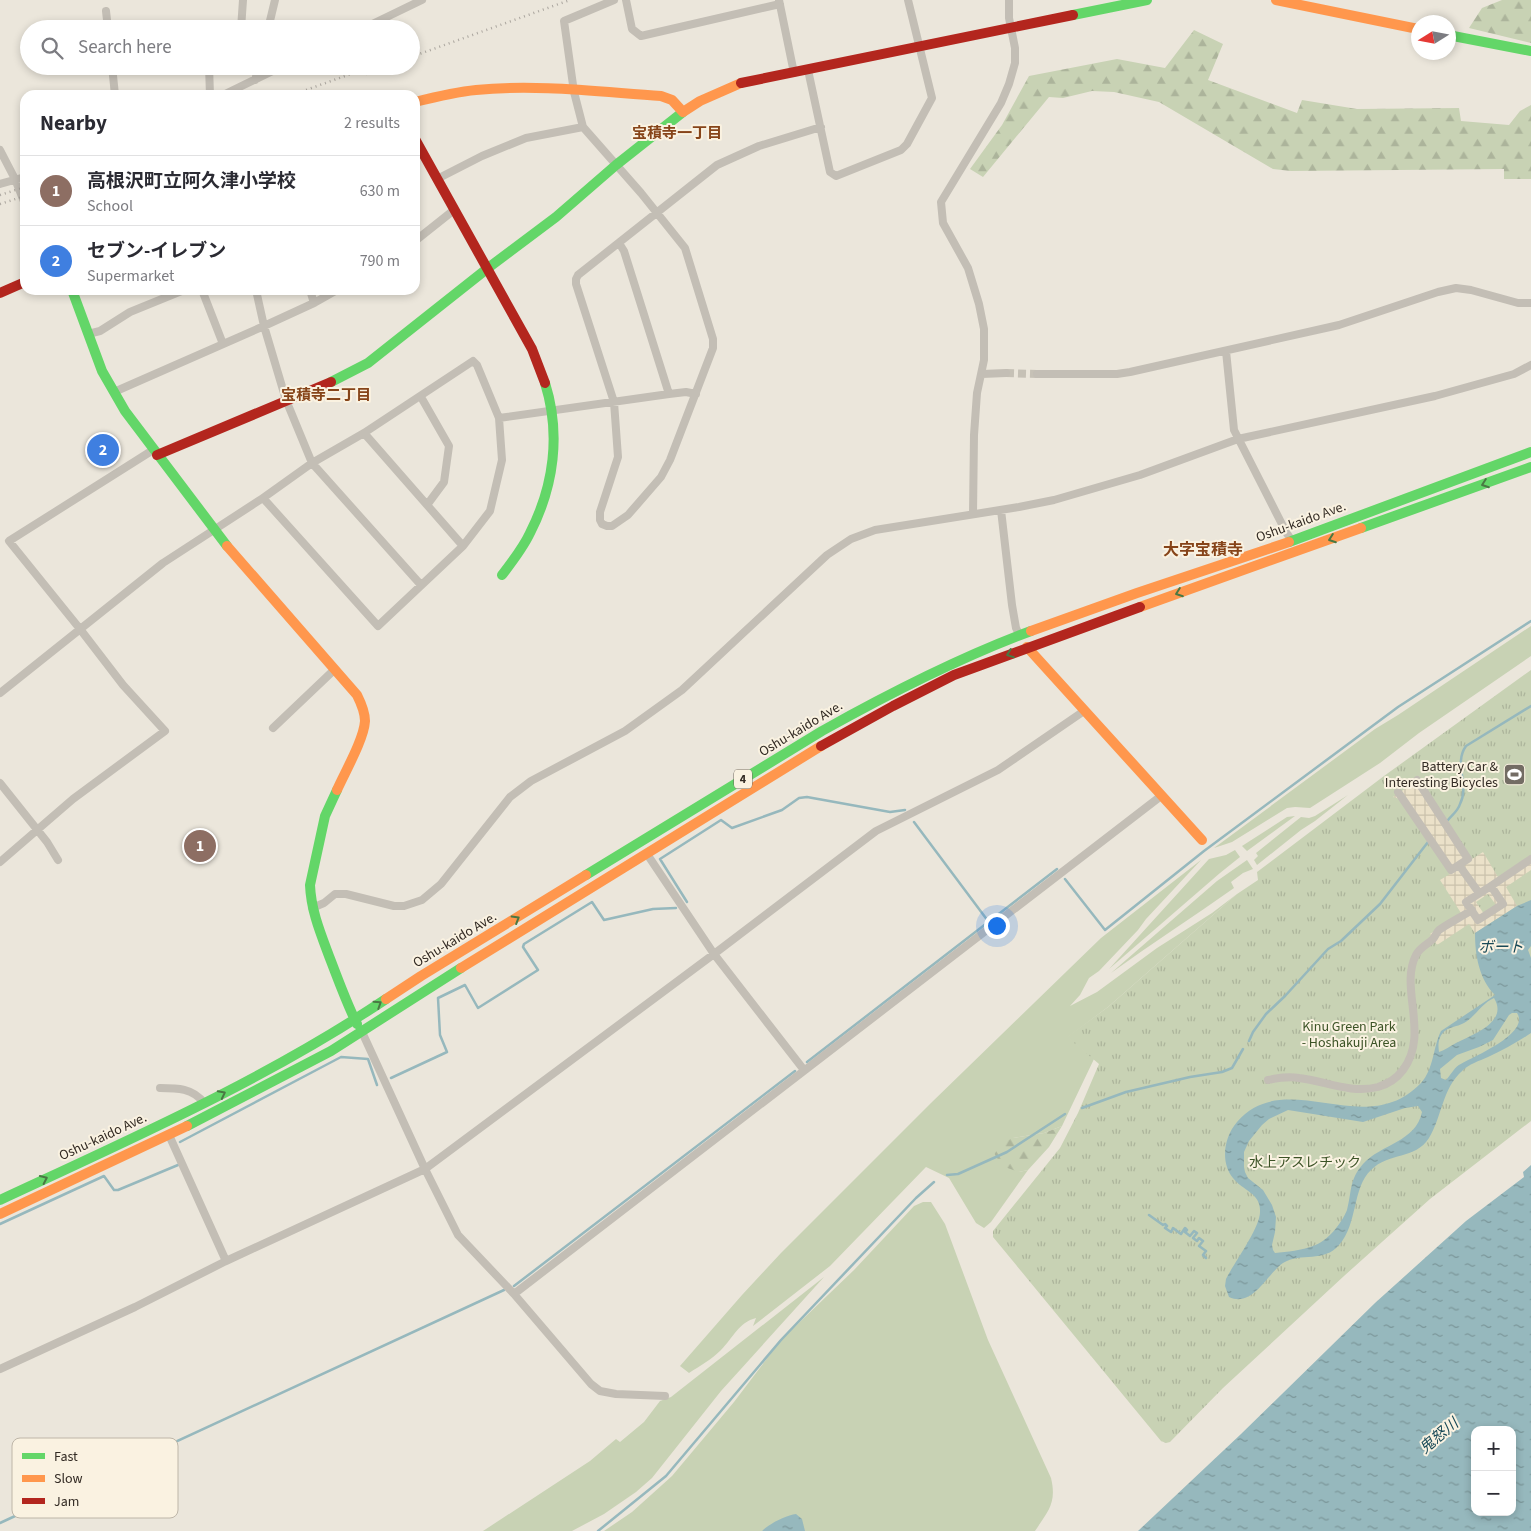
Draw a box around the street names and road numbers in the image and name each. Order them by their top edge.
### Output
street label: Oshu-kaido Ave. [1253,496,1349,548]
street label: Oshu-kaido Ave. [755,696,847,762]
road number: 4 [734,770,752,789]
street label: Oshu-kaido Ave. [409,907,501,973]
street label: Oshu-kaido Ave. [56,1108,150,1166]

